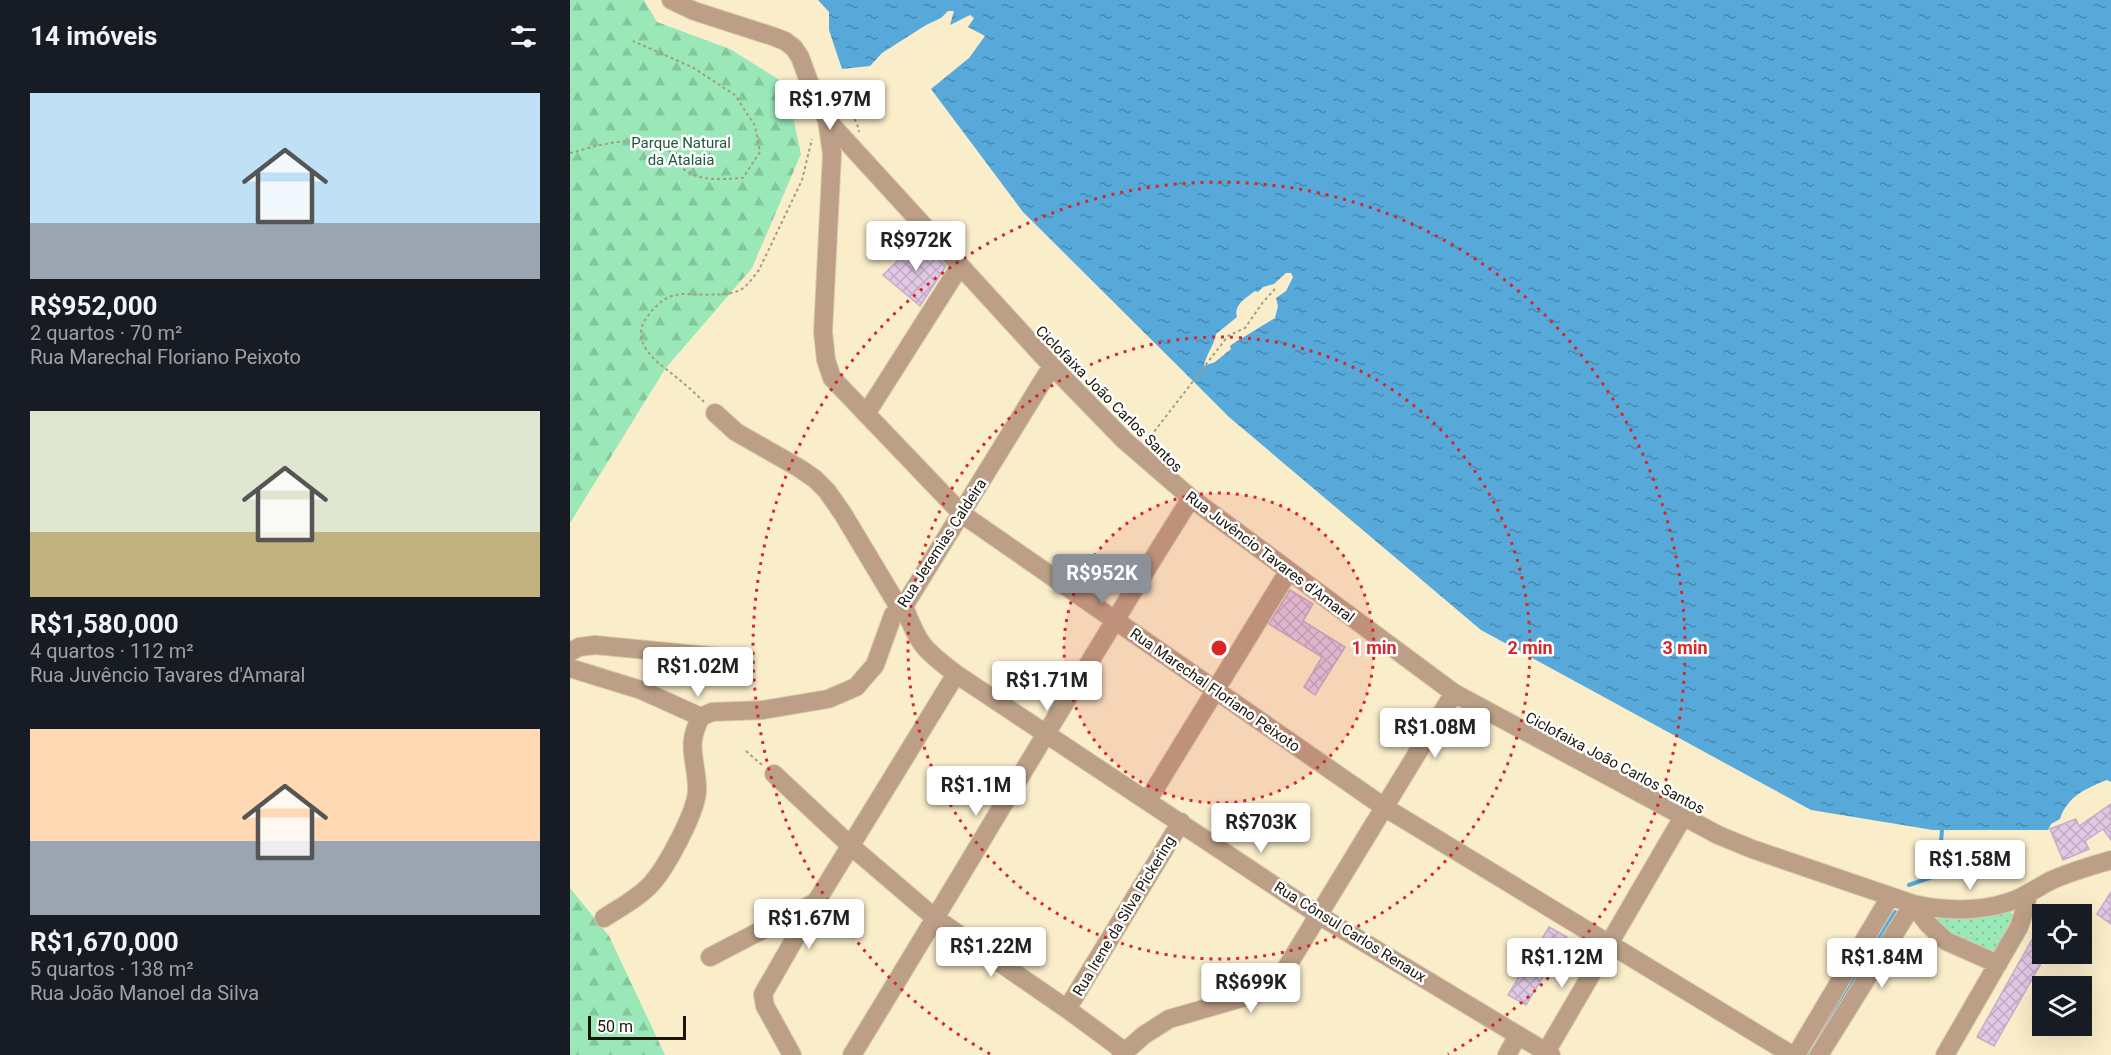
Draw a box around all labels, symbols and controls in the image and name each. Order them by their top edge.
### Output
icon: filters [507,20,540,53]
text: 14 imóveis [30,21,157,51]
pin: R$1.97M [775,80,885,131]
text: R$1.97M [789,87,871,111]
icon: home [231,132,339,240]
park label: Parque Natural da Atalaia [631,134,731,169]
pin: R$972K [867,221,965,272]
text: R$972K [880,228,952,252]
text: R$952,000 [30,291,157,321]
text: 2 quartos · 70 m² [30,321,182,345]
street label: Ciclofaixa João Carlos Santos [1032,322,1186,476]
text: Rua Marechal Floriano Peixoto [30,345,301,369]
icon: home [231,450,339,558]
street label: Rua Jeremias Caldeira [894,475,990,611]
street label: Rua Juvêncio Tavares d'Amaral [1182,488,1358,626]
pin: R$952K [1053,554,1151,605]
text: R$952K [1066,561,1138,585]
text: R$1,580,000 [30,609,179,639]
street label: Rua Marechal Floriano Peixoto [1127,624,1303,756]
text: 1 min [1351,637,1397,658]
text: 2 min [1507,637,1553,658]
text: 3 min [1662,637,1708,658]
centre of rings [1209,638,1229,658]
text: 4 quartos · 112 m² [30,639,194,663]
pin: R$1.02M [643,647,753,698]
text: R$1.02M [657,654,739,678]
pin: R$1.71M [992,661,1102,712]
text: Rua Juvêncio Tavares d'Amaral [30,663,305,687]
text: R$1.71M [1006,668,1088,692]
pin: R$1.08M [1380,708,1490,759]
street label: Ciclofaixa João Carlos Santos [1522,708,1708,818]
text: R$1.08M [1394,715,1476,739]
pin: R$1.1M [927,766,1025,817]
icon: home [231,768,339,876]
text: R$1.1M [941,773,1011,797]
pin: R$703K [1212,803,1310,854]
text: R$703K [1225,810,1297,834]
street label: Rua Irene da Silva Pickering [1069,833,1179,999]
pin: R$1.58M [1915,840,2025,891]
text: R$1.58M [1929,847,2011,871]
street label: Rua Cônsul Carlos Renaux [1271,878,1430,986]
pin: R$1.67M [754,899,864,950]
map controls [2032,904,2092,1036]
button: locate [2032,904,2092,964]
text: R$1.67M [768,906,850,930]
text: R$1,670,000 [30,927,179,957]
pin: R$1.22M [936,927,1046,978]
text: R$1.22M [950,934,1032,958]
pin: R$1.12M [1507,938,1617,989]
pin: R$1.84M [1827,938,1937,989]
text: R$1.12M [1521,945,1603,969]
text: R$1.84M [1841,945,1923,969]
text: 5 quartos · 138 m² [30,957,194,981]
pin: R$699K [1202,963,1300,1014]
text: R$699K [1215,970,1287,994]
button: layers [2032,976,2092,1036]
text: Rua João Manoel da Silva [30,981,259,1005]
scale bar [588,1013,686,1040]
text: 50 m [597,1017,633,1036]

